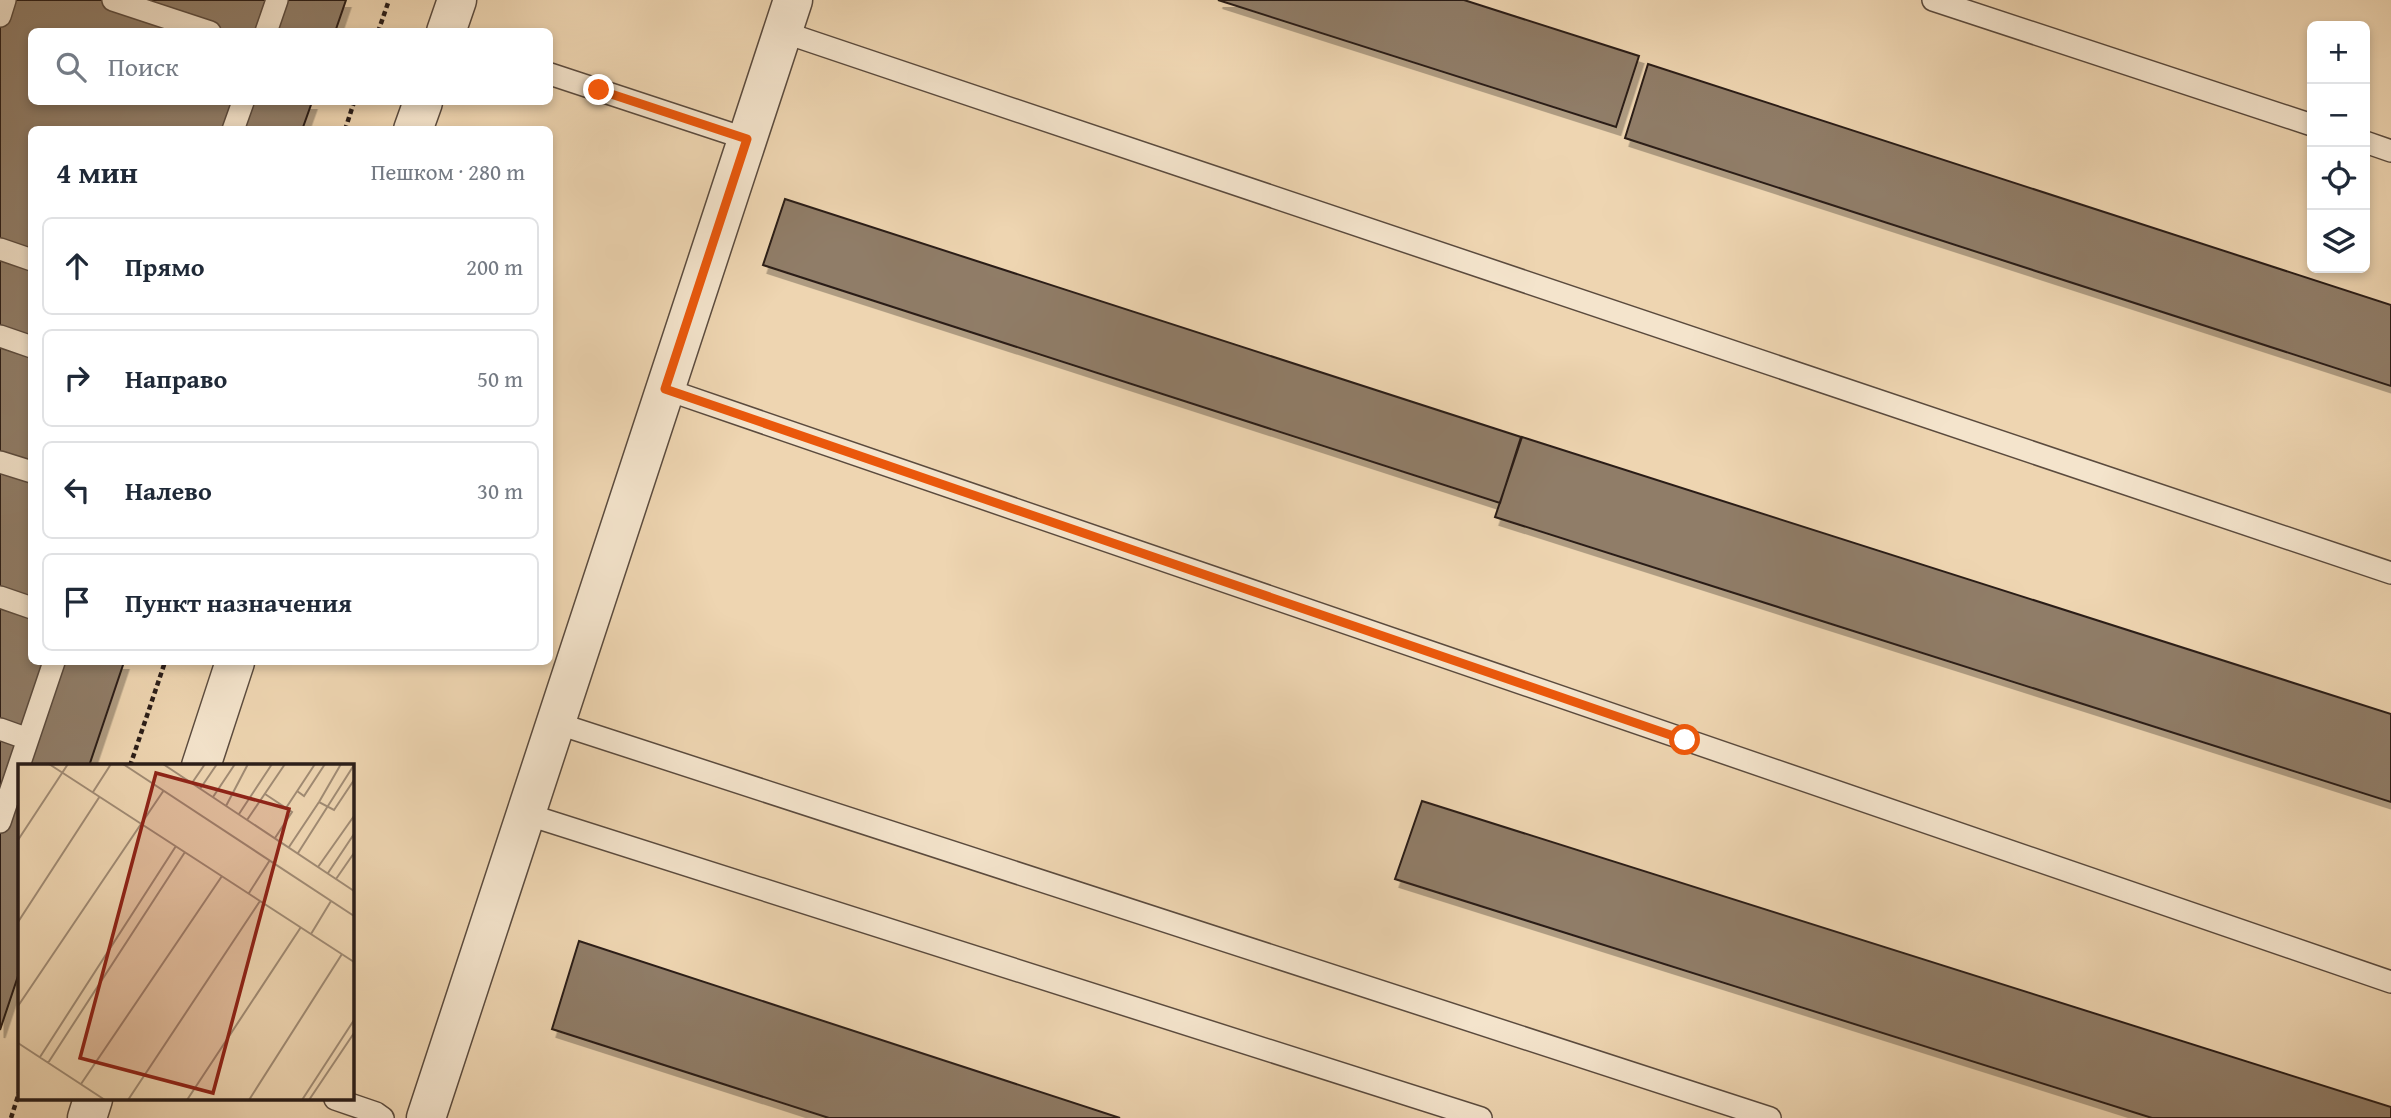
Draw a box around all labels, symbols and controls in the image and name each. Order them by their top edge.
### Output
map controls [2307,21,2370,273]
button: + [2307,21,2370,84]
search box [28,28,553,105]
text: Поиск [108,47,179,86]
icon: search [52,48,90,86]
route end [583,74,614,105]
button: − [2307,84,2370,147]
button: locate [2307,147,2370,210]
text: 4 мин [56,150,138,194]
text: Пешком · 280 m [371,155,525,188]
button: layers [2307,210,2370,273]
icon: ahead [58,247,96,285]
text: Прямо [125,247,205,286]
text: 200 m [466,250,523,283]
icon: right [58,359,96,397]
text: Направо [125,359,227,398]
text: 50 m [477,362,523,395]
icon: left [58,471,96,509]
text: Налево [125,471,212,510]
text: 30 m [477,474,523,507]
icon: arrive [58,583,96,621]
text: Пункт назначения [125,583,352,622]
route start [1669,724,1700,755]
inset map [18,764,354,1100]

